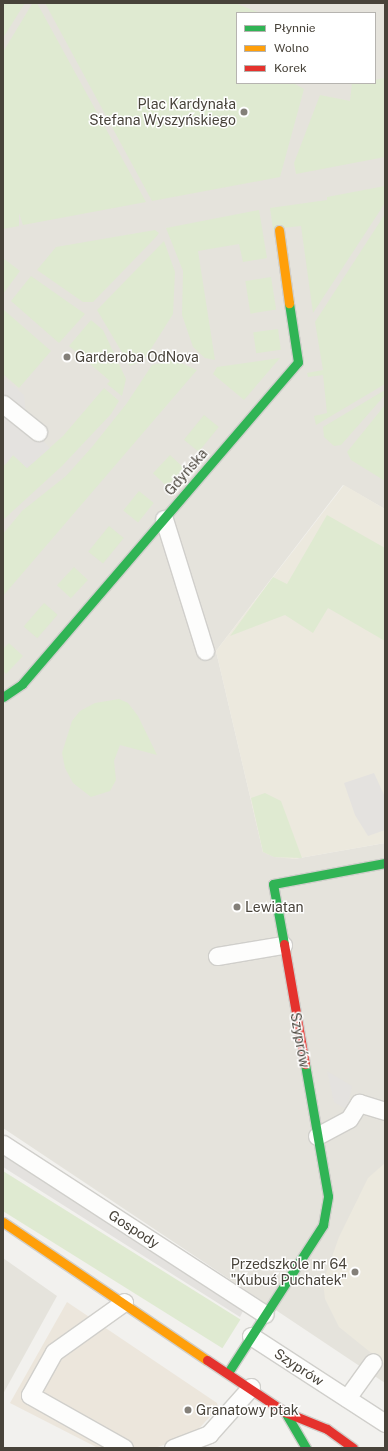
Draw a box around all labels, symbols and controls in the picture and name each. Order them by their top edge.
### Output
legend [236,12,376,84]
text: Płynnie [274,21,316,35]
text: Wolno [274,41,309,55]
text: Korek [274,61,307,75]
place label: Plac Kardynała Stefana Wyszyńskiego [89,96,236,128]
marker: Plac Kardynała Stefana Wyszyńskiego [239,107,249,117]
place label: Garderoba OdNova [75,349,199,365]
marker: Garderoba OdNova [62,352,72,362]
street label: Gdyńska [161,445,211,499]
place label: Lewiatan [245,899,304,915]
marker: Lewiatan [232,902,242,912]
street label: Szyprów [287,1011,313,1069]
street label: Gospody [105,1206,163,1252]
place label: Przedszkole nr 64 "Kubuś Puchatek" [230,1256,347,1288]
marker: Przedszkole nr 64 "Kubuś Puchatek" [350,1267,360,1277]
street label: Szyprów [271,1345,327,1389]
place label: Granatowy ptak [196,1402,299,1418]
marker: Granatowy ptak [183,1405,193,1415]

